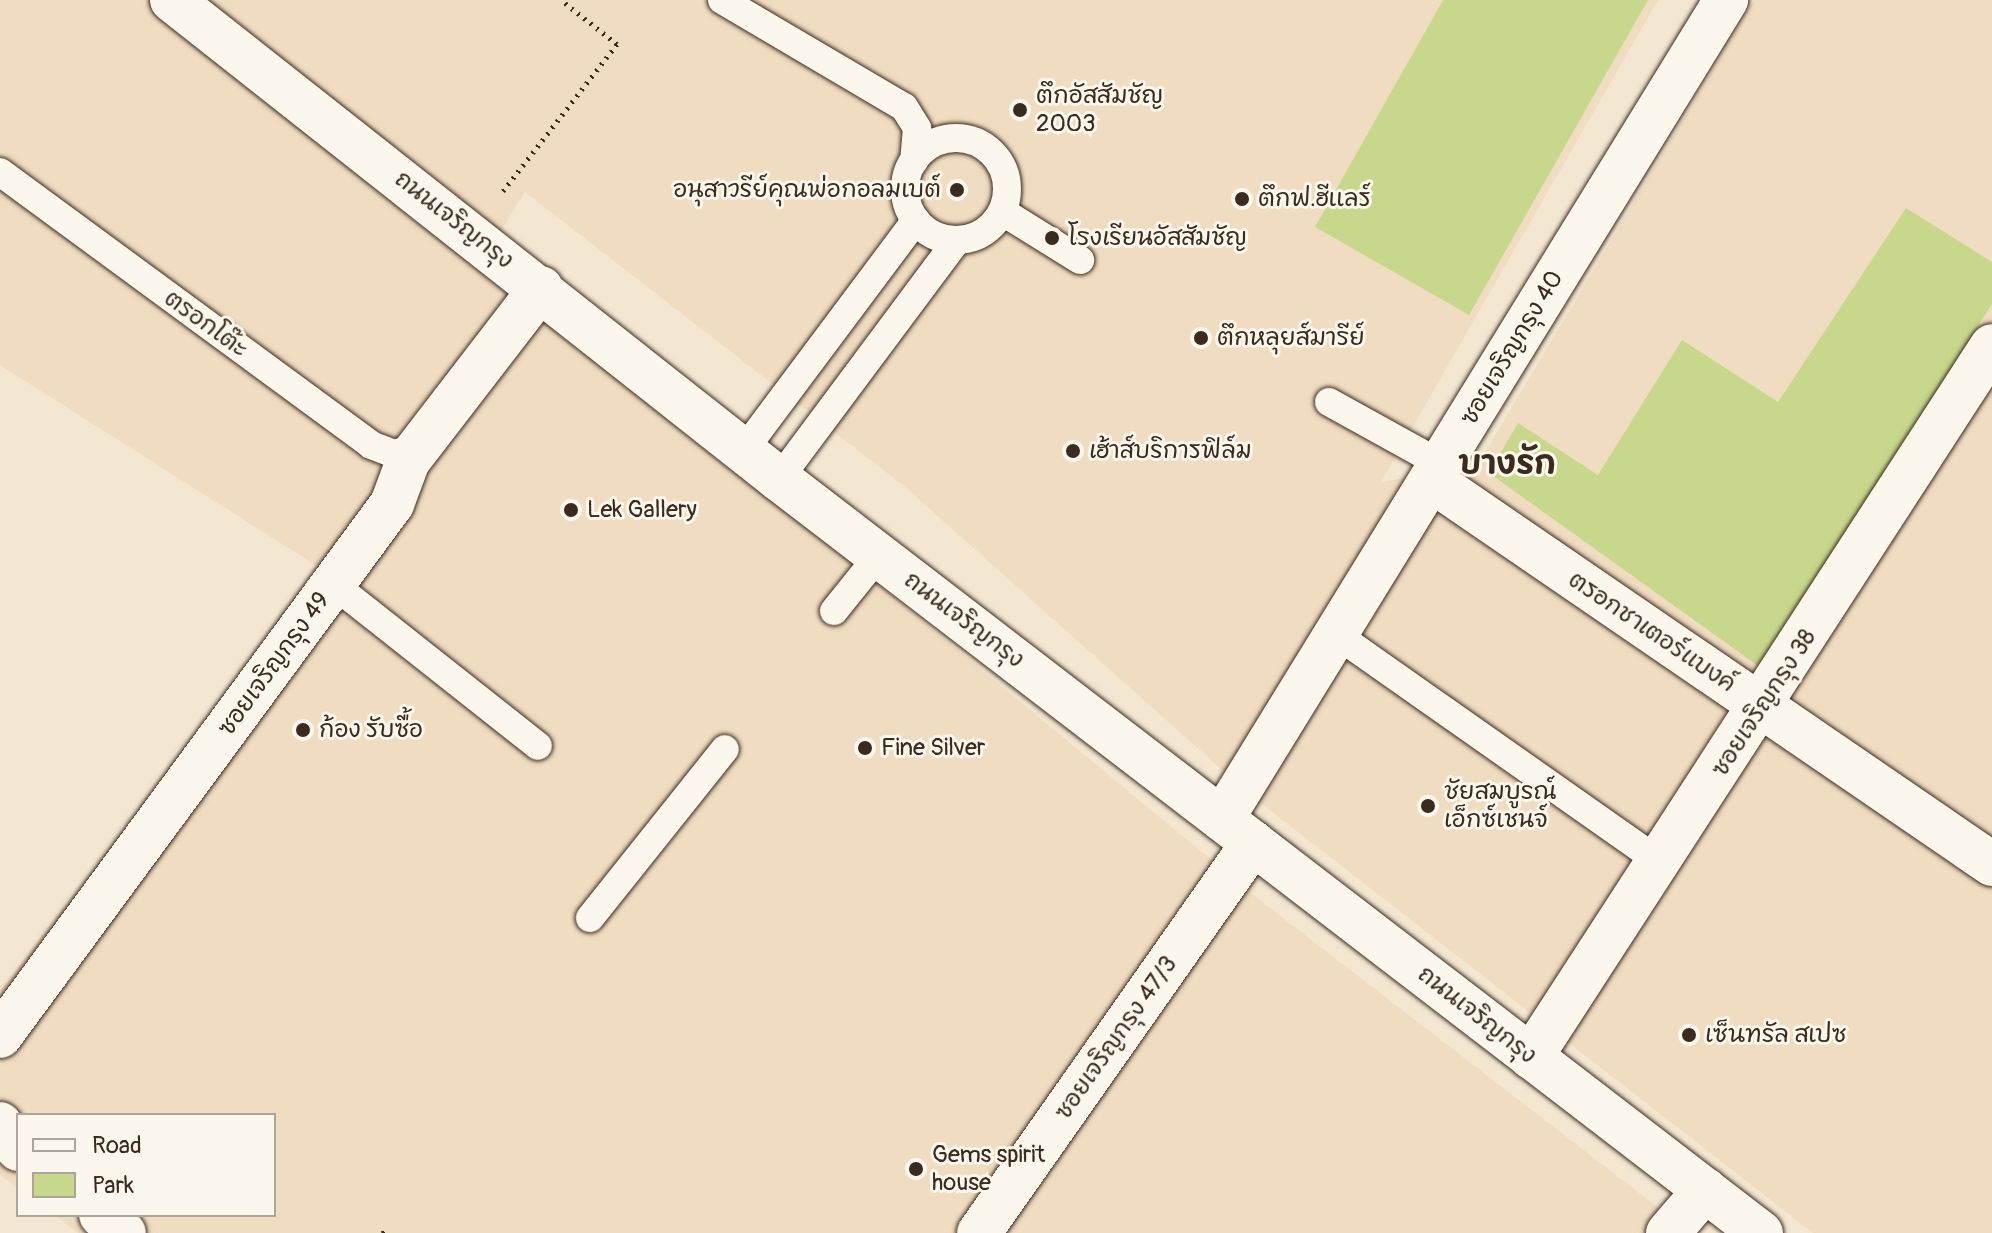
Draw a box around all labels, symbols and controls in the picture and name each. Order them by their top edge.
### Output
place label: ตึกอัสสัมชัญ 2003 [1036,82,1163,138]
marker: ตึกอัสสัมชัญ 2003 [1011,101,1029,119]
street label: ถนนเจริญกรุง [389,165,519,275]
place label: อนุสาวรีย์คุณพ่อกอลมเบต์ [673,176,941,204]
marker: อนุสาวรีย์คุณพ่อกอลมเบต์ [948,181,966,199]
place label: ตึกฟ.ฮีแลร์ [1258,185,1371,213]
marker: ตึกฟ.ฮีแลร์ [1233,190,1251,208]
place label: โรงเรียนอัสสัมชัญ [1068,224,1247,252]
marker: โรงเรียนอัสสัมชัญ [1043,229,1061,247]
street label: ซอยเจริญกรุง 40 [1455,266,1569,430]
street label: ตรอกโต๊ะ [159,284,253,364]
place label: ตึกหลุยส์มารีย์ [1217,324,1365,352]
marker: ตึกหลุยส์มารีย์ [1192,329,1210,347]
place label: เฮ้าส์บริการฟิล์ม [1089,437,1252,465]
marker: เฮ้าส์บริการฟิล์ม [1064,442,1082,460]
district label: บางรัก [1458,445,1556,483]
place label: Lek Gallery [587,496,697,524]
marker: Lek Gallery [562,501,580,519]
street label: ตรอกชาเตอร์แบงค์ [1563,565,1741,699]
street label: ถนนเจริญกรุง [898,566,1030,674]
street label: ซอยเจริญกรุง 49 [212,586,336,742]
street label: ซอยเจริญกรุง 38 [1706,624,1822,782]
place label: ก้อง รับซื้อ [319,716,423,744]
marker: ก้อง รับซื้อ [294,721,312,739]
place label: Fine Silver [881,734,985,762]
marker: Fine Silver [856,739,874,757]
place label: ชัยสมบูรณ์ เอ็กซ์เชนจ์ [1444,778,1556,834]
marker: ชัยสมบูรณ์ เอ็กซ์เชนจ์ [1419,797,1437,815]
street label: ซอยเจริญกรุง 47/3 [1049,951,1183,1125]
street label: ถนนเจริญกรุง [1412,960,1542,1070]
place label: เซ็นทรัล สเปซ [1705,1021,1846,1049]
marker: เซ็นทรัล สเปซ [1680,1026,1698,1044]
legend [16,1113,276,1217]
text: Road [92,1131,142,1160]
place label: Gems spirit house [932,1141,1045,1197]
marker: Gems spirit house [907,1160,925,1178]
text: Park [92,1171,134,1200]

